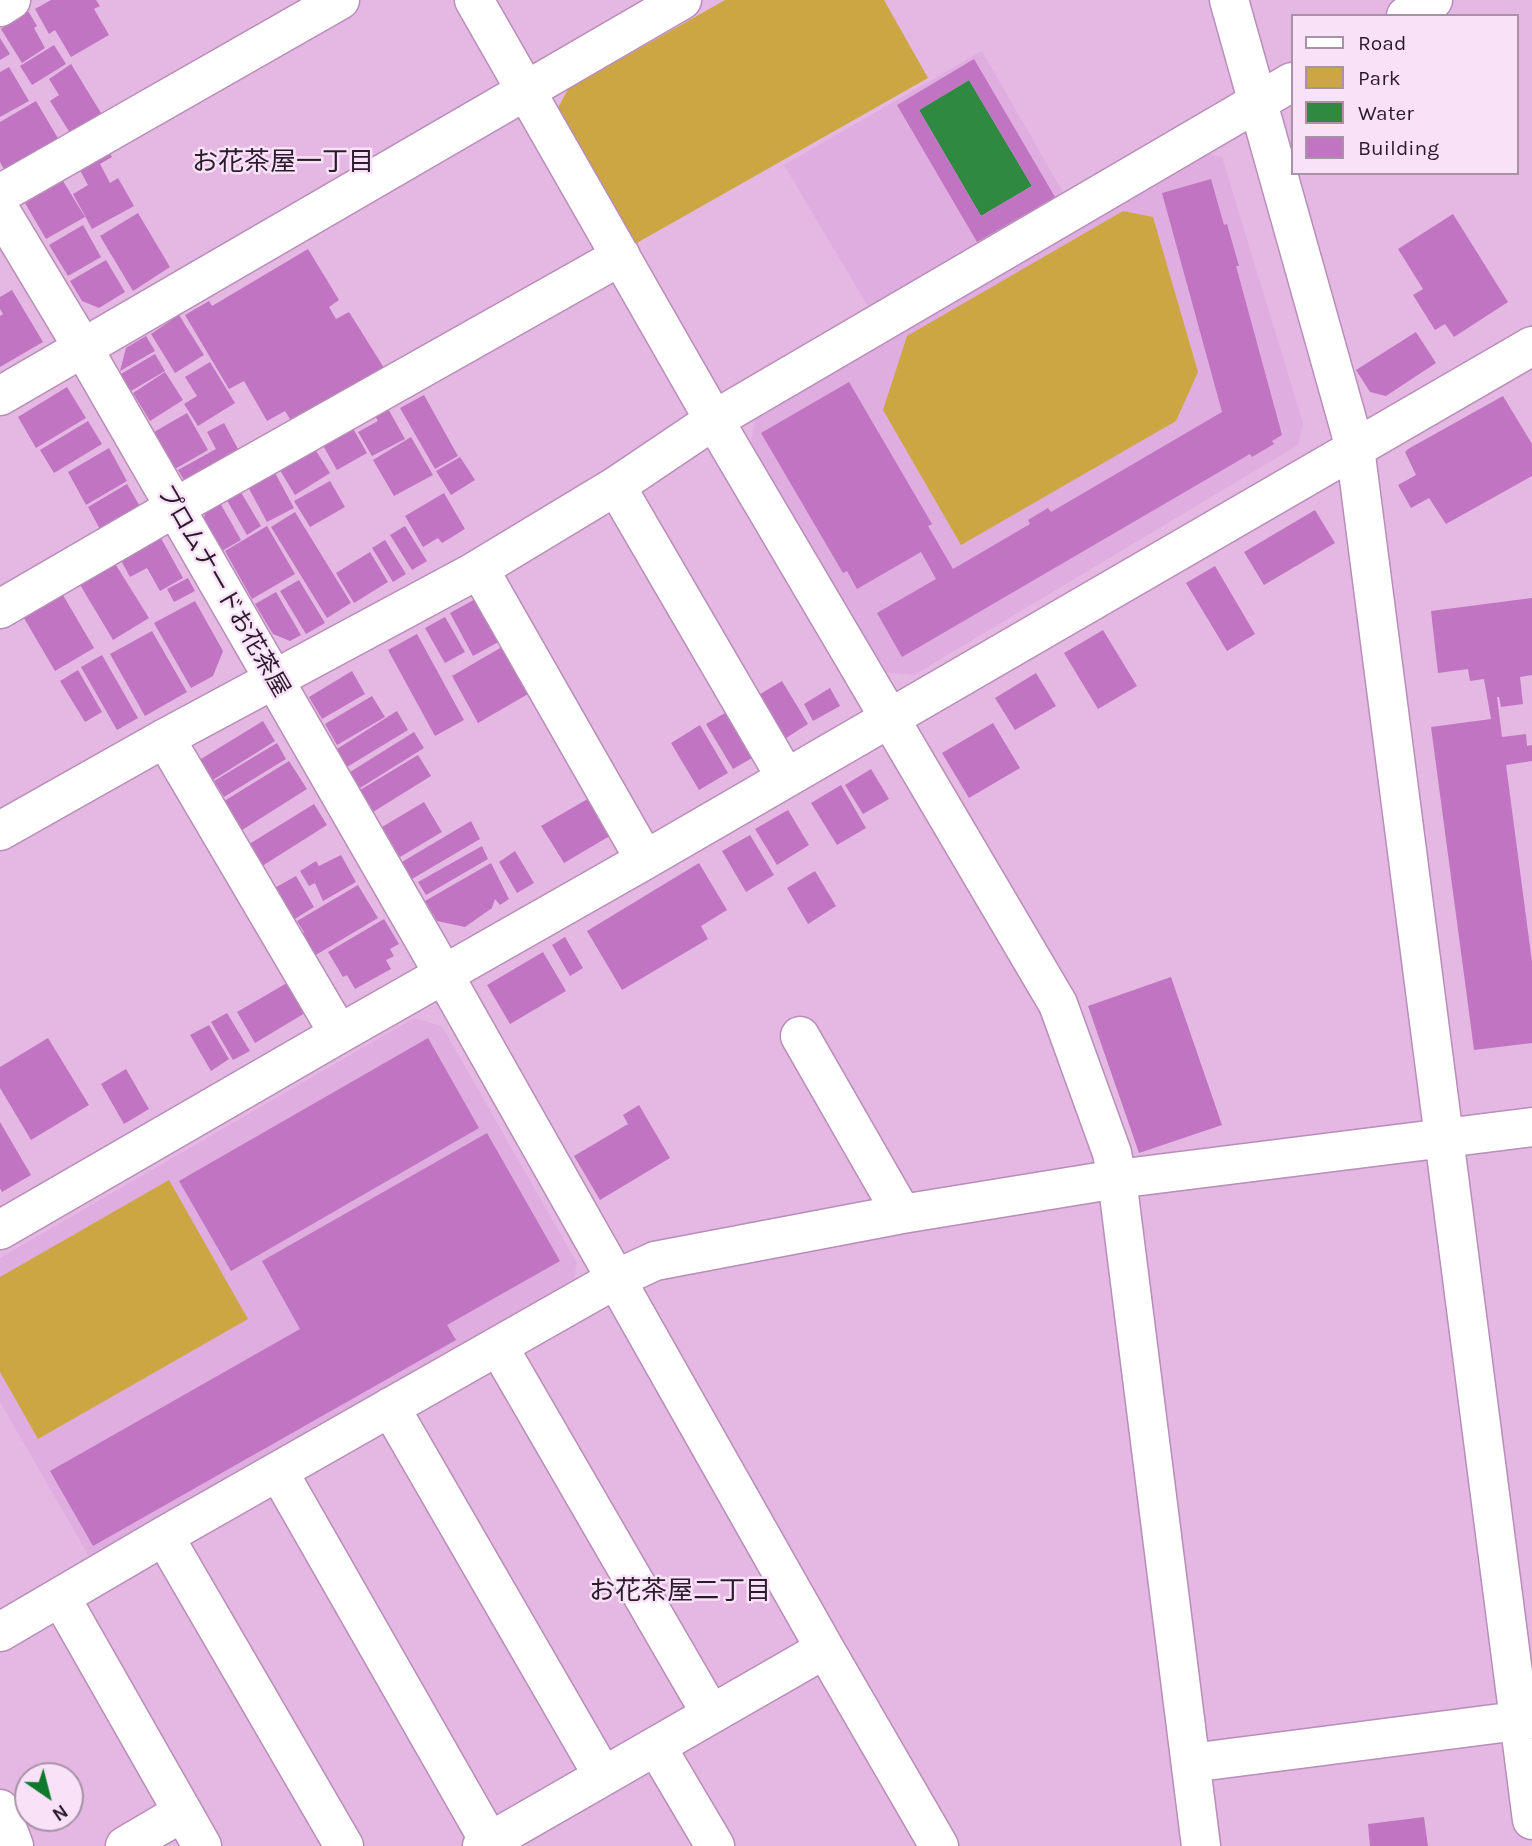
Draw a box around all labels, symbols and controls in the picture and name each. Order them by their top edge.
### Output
legend [1290,14,1518,175]
text: Road [1358,31,1406,55]
text: Park [1358,66,1401,90]
text: Water [1358,101,1414,125]
text: Building [1358,136,1439,160]
district label: お花茶屋一丁目 [192,147,374,179]
street label: プロムナードお花茶屋 [151,480,295,702]
district label: お花茶屋二丁目 [589,1576,771,1608]
north arrow [14,1762,84,1832]
text: N [48,1800,72,1825]

